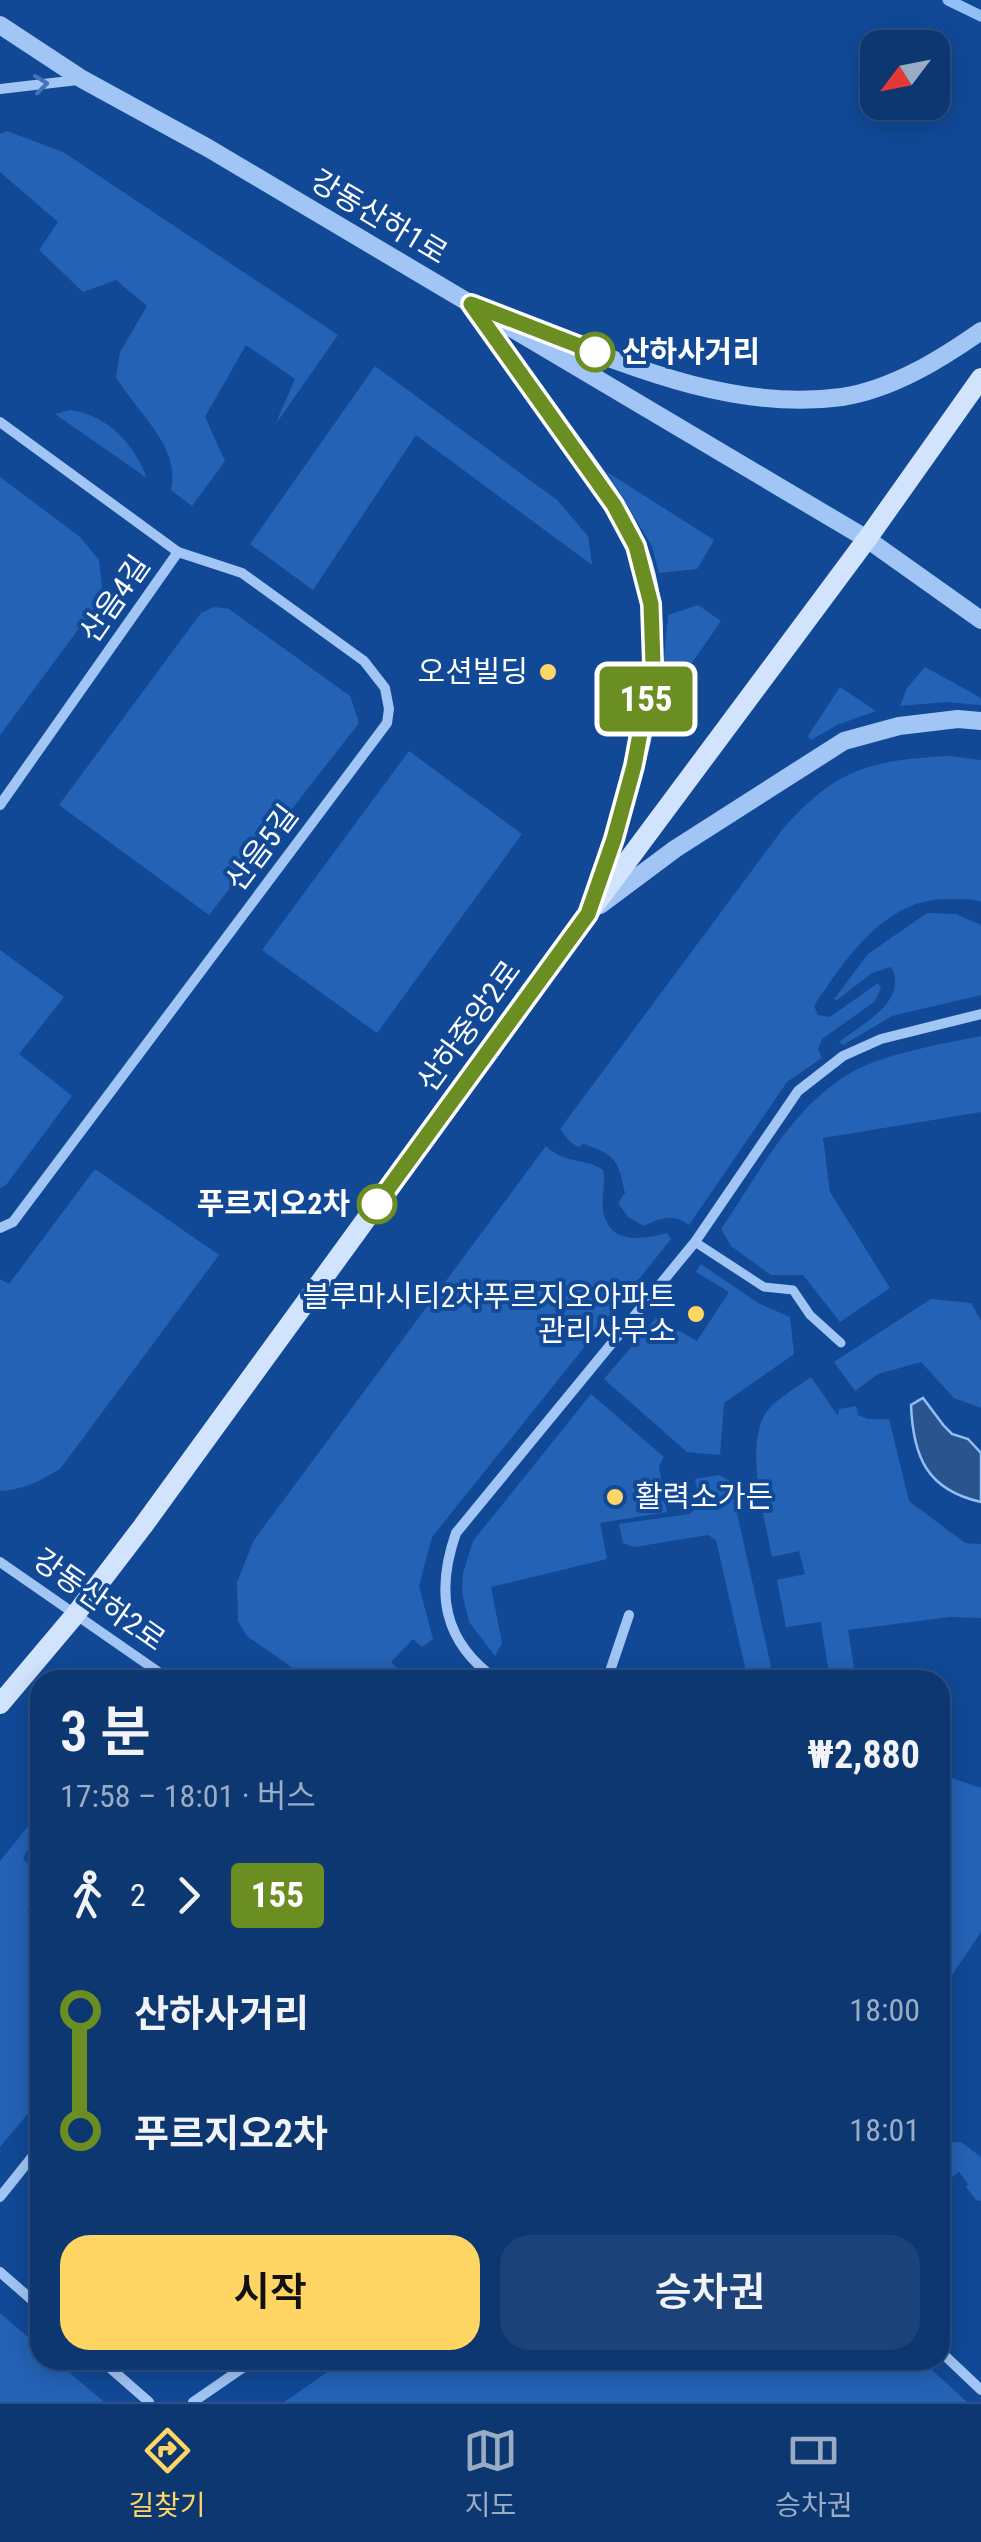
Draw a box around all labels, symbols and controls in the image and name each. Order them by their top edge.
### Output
north arrow [860,30,950,120]
map controls [860,30,950,120]
one-way arrow [34,74,50,95]
street label: 강동산하1로 [305,162,454,271]
marker: 산하사거리 [576,333,614,371]
place label: 산하사거리 [622,334,760,369]
street label: 산음4길 [72,549,157,649]
place label: 오션빌딩 [418,654,528,689]
marker: 오션빌딩 [537,661,559,683]
line badge: 155 [588,666,704,732]
text: 155 [619,679,673,720]
street label: 산음5길 [218,798,305,897]
street label: 산하중앙2로 [410,954,528,1098]
marker: 푸르지오2차 [358,1185,396,1223]
place label: 푸르지오2차 [197,1186,350,1221]
place label: 블루마시티2차푸르지오아파트 관리사무소 [302,1279,676,1348]
marker: 블루마시티2차푸르지오아파트 관리사무소 [685,1303,707,1325]
place label: 활력소가든 [635,1479,773,1514]
marker: 활력소가든 [604,1486,626,1508]
street label: 강동산하2로 [27,1541,172,1658]
text: 3 분 [60,1700,151,1764]
text: ₩2,880 [807,1733,920,1777]
text: 17:58 – 18:01 · 버스 [60,1777,316,1815]
icon: walk [60,1868,115,1923]
icon: forward [161,1868,216,1923]
text: 155 [251,1875,304,1916]
text: 2 [130,1876,146,1914]
text: 18:00 [849,1991,920,2029]
text: 산하사거리 [134,1992,309,2036]
text: 18:01 [849,2111,920,2149]
text: 푸르지오2차 [134,2112,328,2156]
button: 시작 [60,2235,480,2350]
button: 승차권 [500,2235,920,2350]
tab: 길찾기 [129,2423,206,2523]
tab: 지도 [463,2423,518,2523]
tab: 승차권 [775,2423,852,2523]

